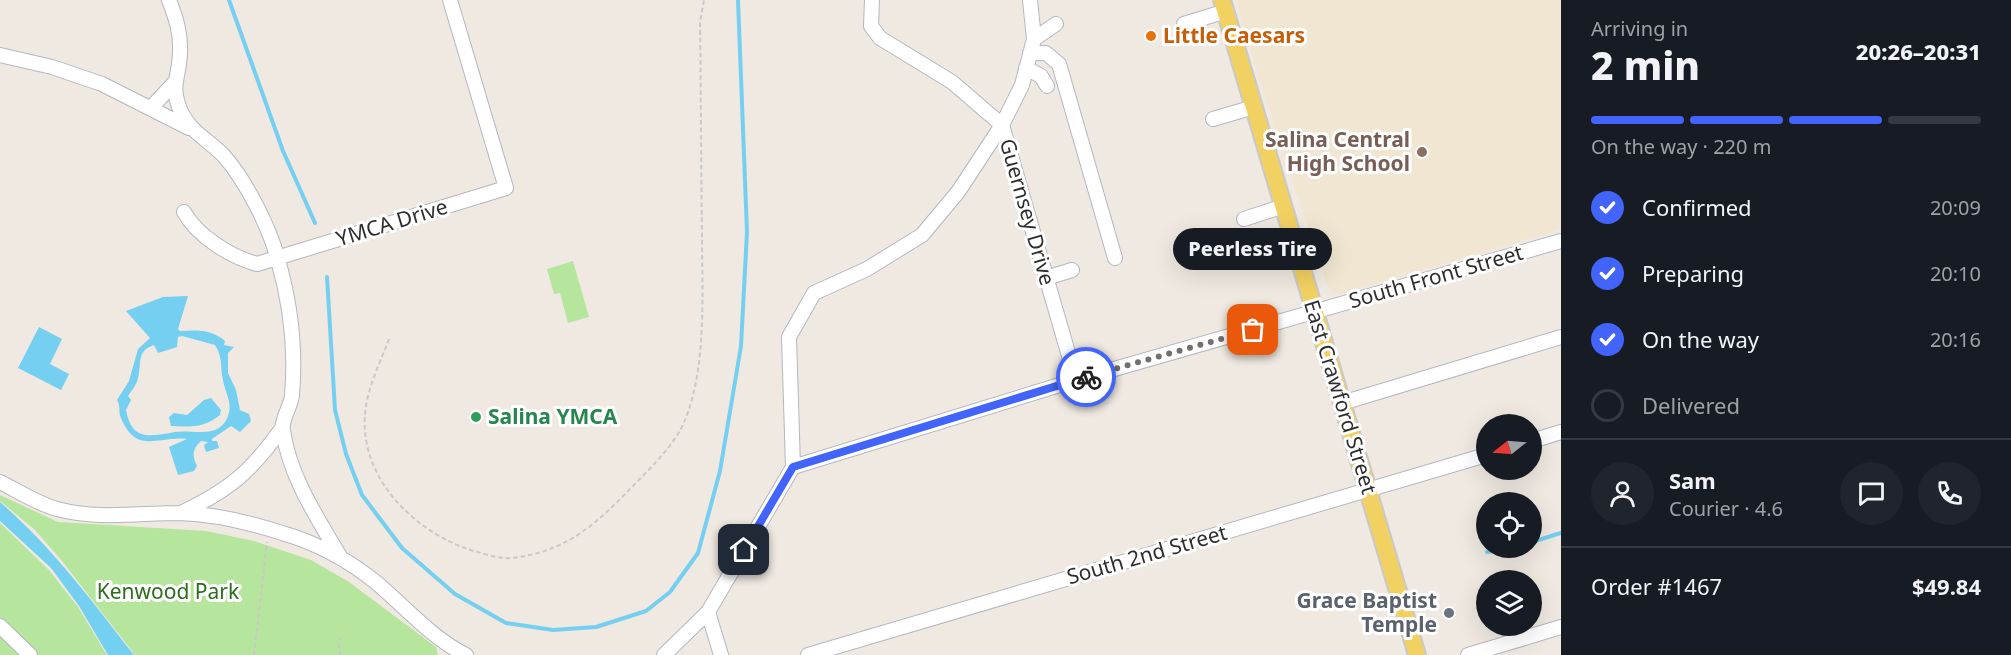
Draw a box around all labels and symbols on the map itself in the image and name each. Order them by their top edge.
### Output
place label: Little Caesars [1163,21,1305,49]
marker: Little Caesars [1144,29,1158,43]
place label: Salina Central High School [1265,125,1410,177]
street label: Guernsey Drive [994,135,1062,288]
marker: Salina Central High School [1415,145,1429,159]
street label: YMCA Drive [333,192,451,252]
callout: Peerless Tire [1174,228,1332,270]
street label: South Front Street [1345,238,1526,314]
street label: East Crawford Street [1298,296,1384,498]
pin [1227,304,1278,355]
courier [1056,347,1116,407]
place label: Salina YMCA [488,402,618,430]
marker: Salina YMCA [469,410,483,424]
north arrow [1476,414,1542,480]
street label: South 2nd Street [1063,518,1230,590]
pin [718,524,769,575]
park label: Kenwood Park [97,577,240,605]
place label: Grace Baptist Temple [1297,586,1437,638]
marker: Grace Baptist Temple [1442,606,1456,620]

